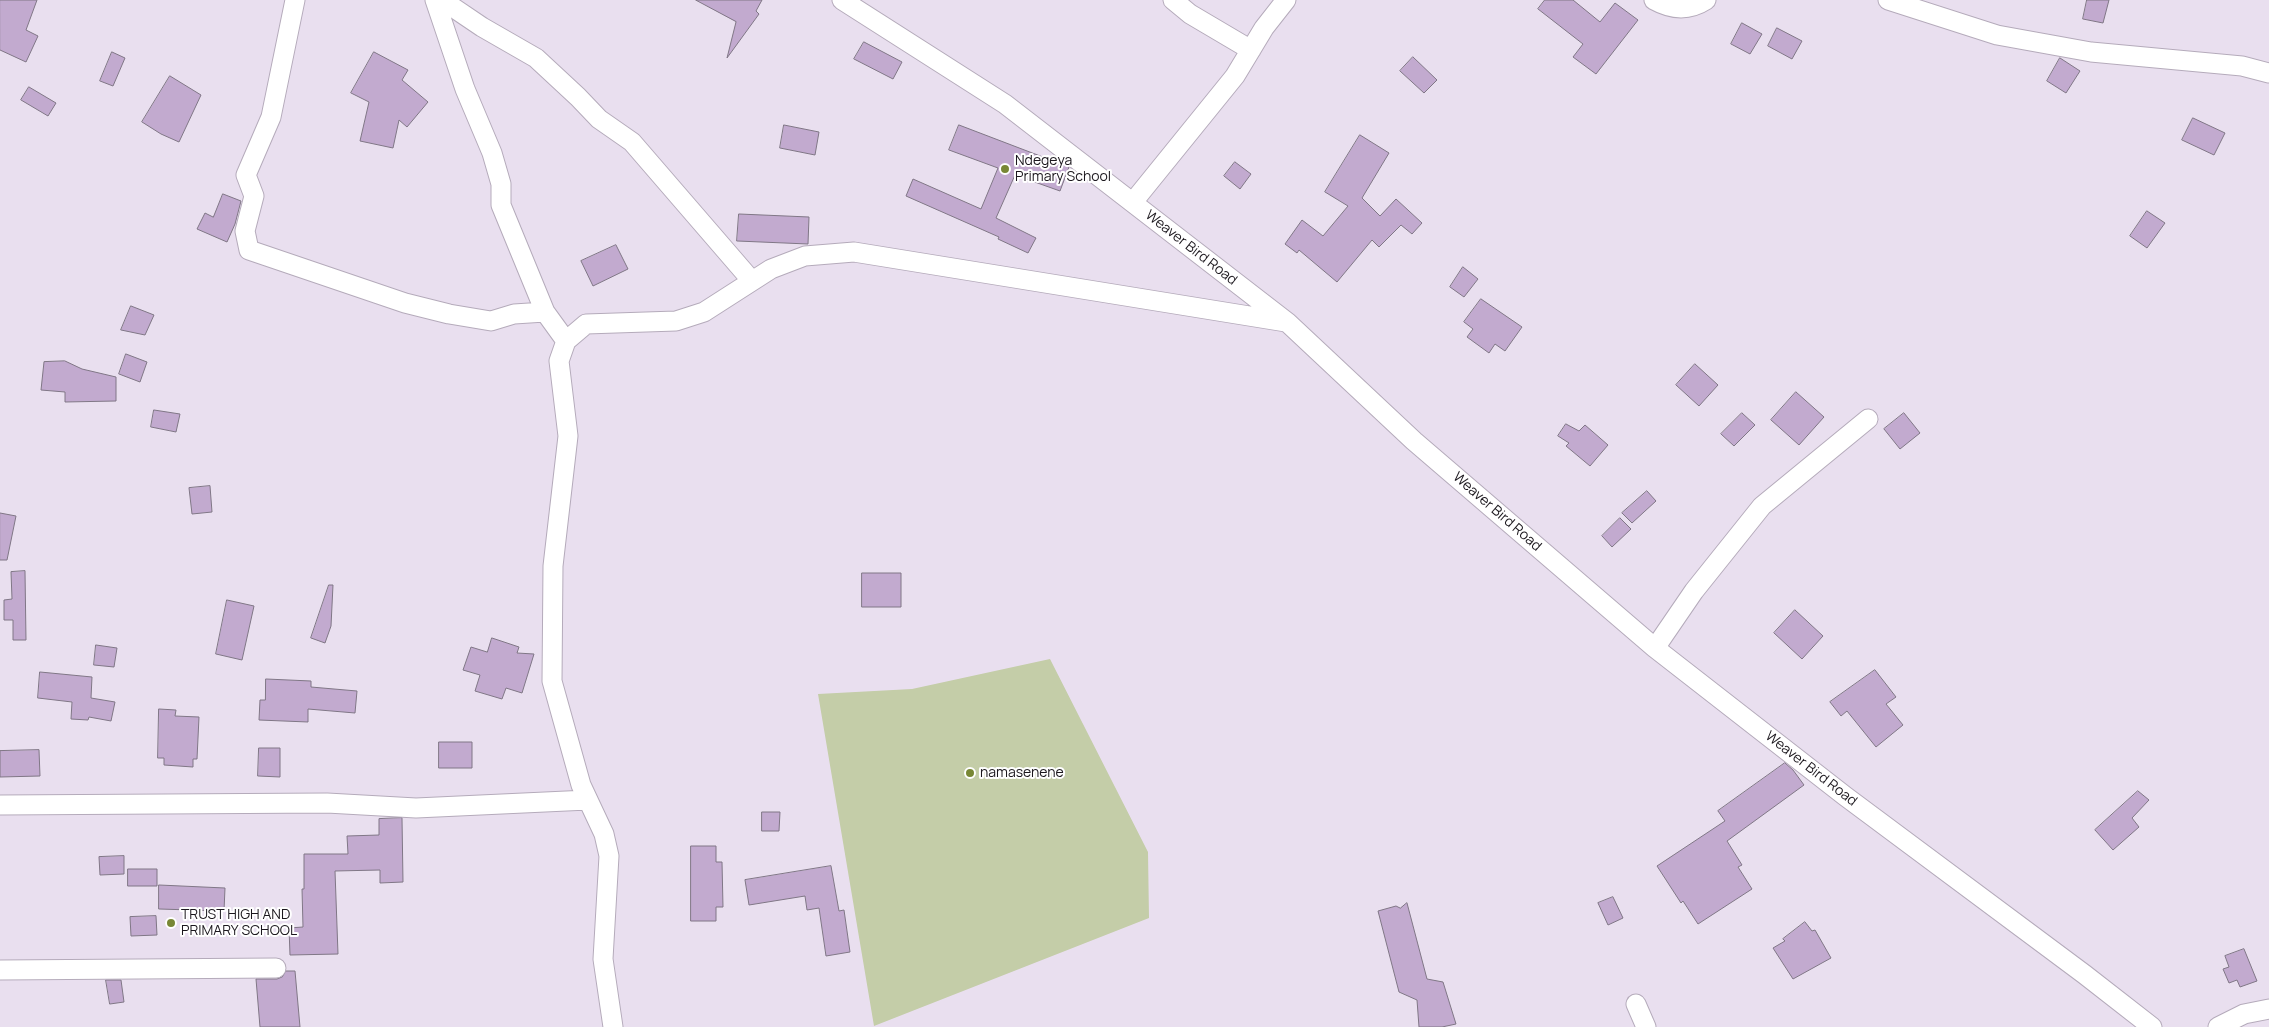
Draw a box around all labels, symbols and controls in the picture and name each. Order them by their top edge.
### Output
place label: Ndegeya Primary School [1015,153,1111,186]
marker: Ndegeya Primary School [999,163,1011,175]
street label: Weaver Bird Road [1142,207,1240,289]
street label: Weaver Bird Road [1449,469,1545,555]
street label: Weaver Bird Road [1762,728,1860,810]
place label: namasenene [980,765,1064,781]
marker: namasenene [964,767,976,779]
place label: TRUST HIGH AND PRIMARY SCHOOL [181,907,297,940]
marker: TRUST HIGH AND PRIMARY SCHOOL [165,917,177,929]

